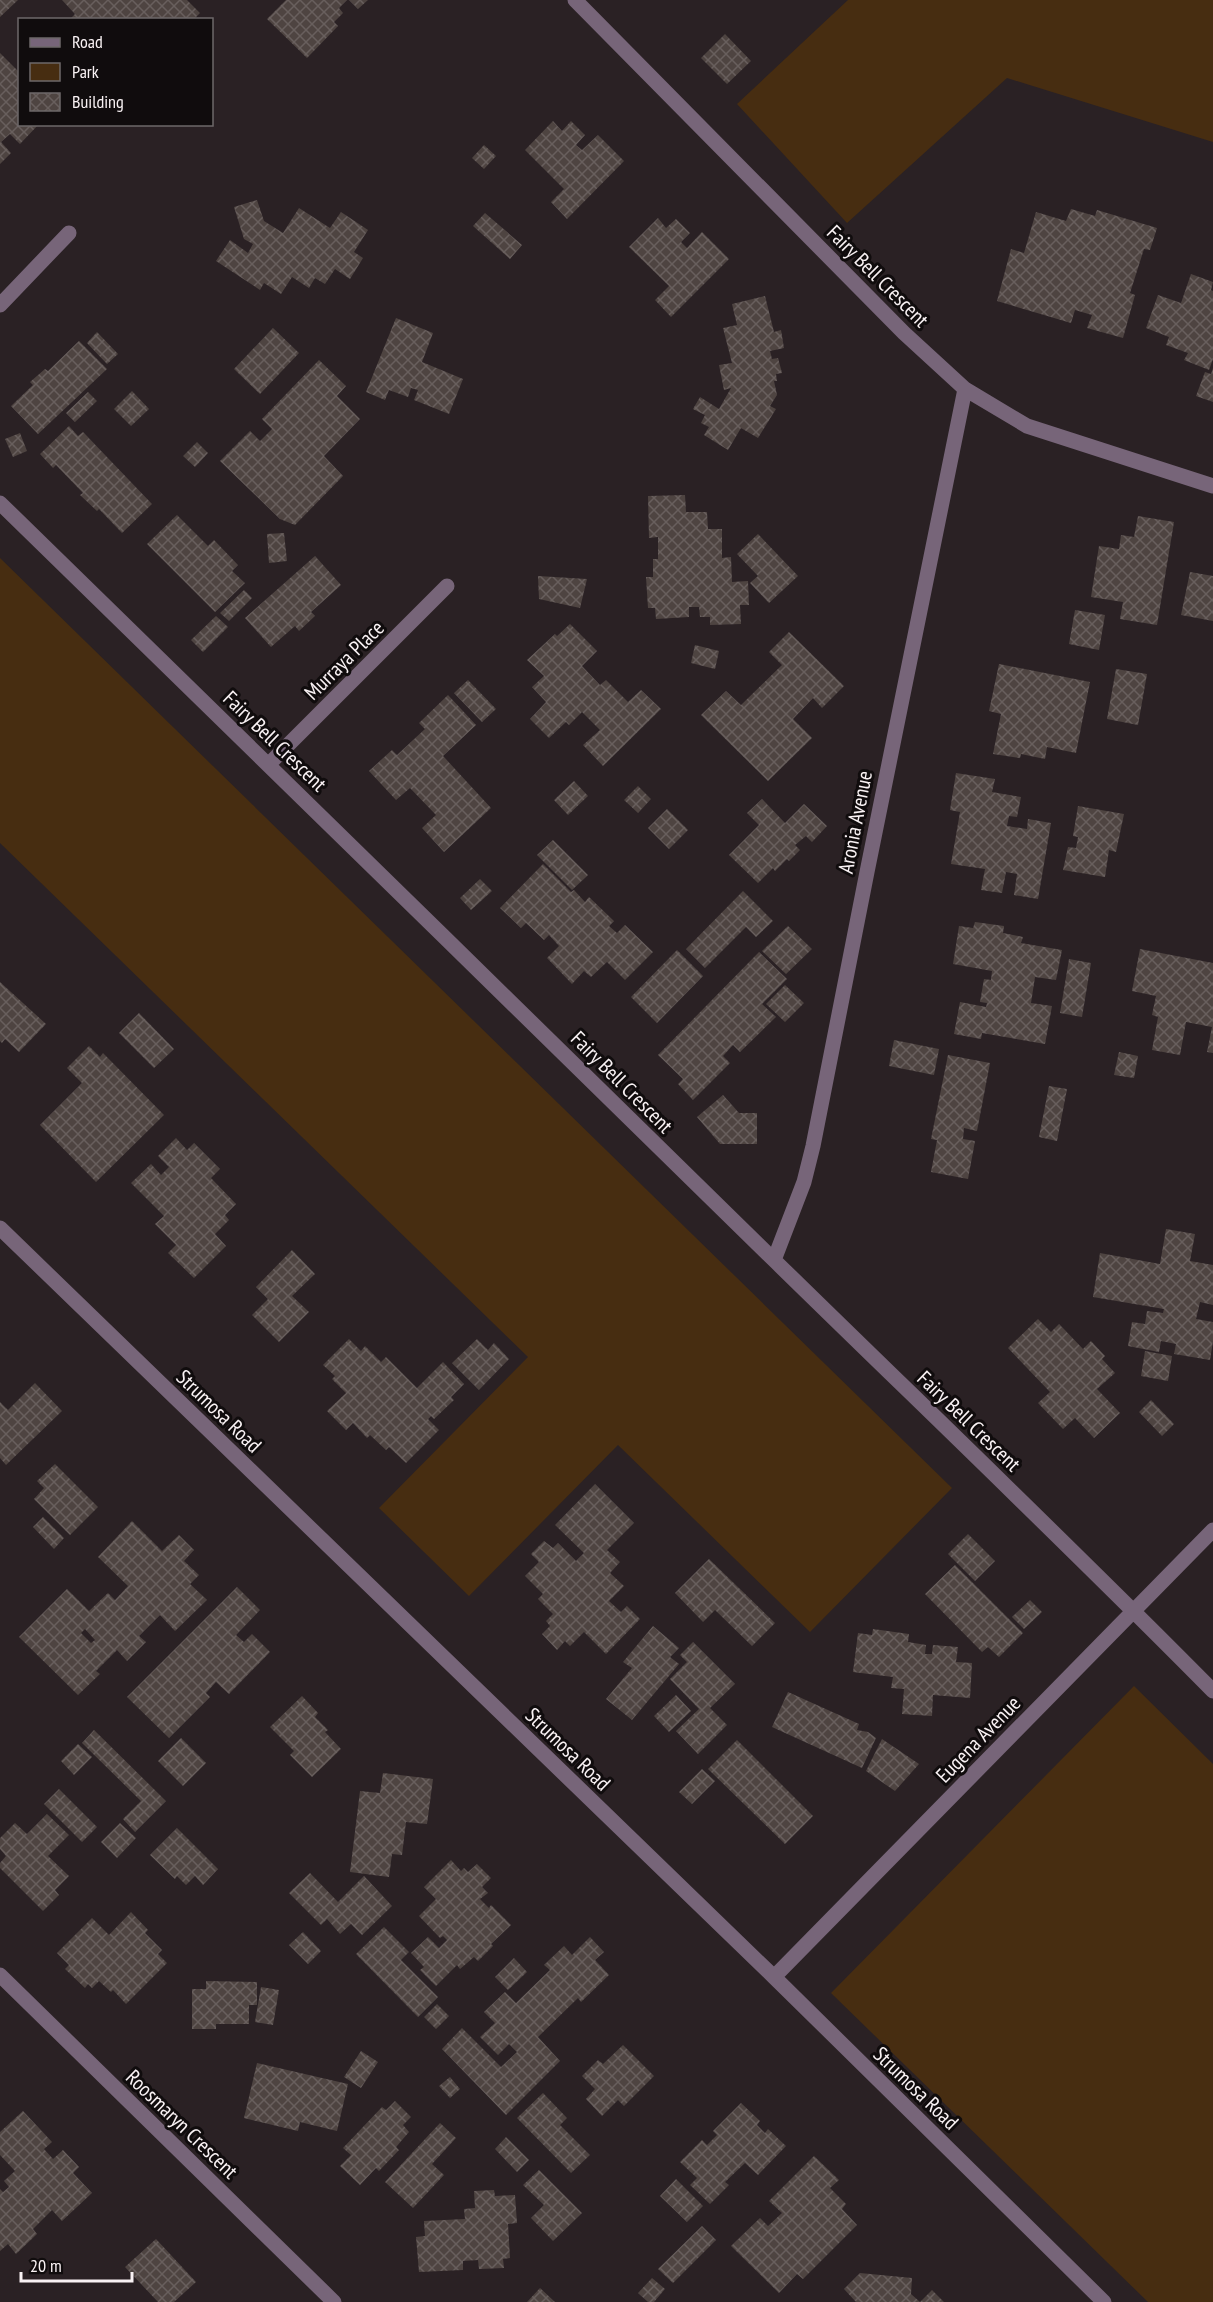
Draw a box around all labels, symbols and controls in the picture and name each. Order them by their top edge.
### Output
legend [18,18,213,126]
text: Road [72,30,103,53]
text: Park [72,60,99,83]
text: Building [72,90,124,113]
street label: Fairy Bell Crescent [821,219,935,333]
street label: Murraya Place [298,614,390,706]
street label: Fairy Bell Crescent [218,685,333,797]
street label: Aronia Avenue [832,768,878,876]
street label: Fairy Bell Crescent [565,1025,679,1139]
street label: Strumosa Road [171,1364,267,1458]
street label: Fairy Bell Crescent [912,1365,1027,1477]
street label: Eugena Avenue [930,1690,1026,1788]
street label: Strumosa Road [520,1702,616,1796]
street label: Strumosa Road [868,2041,964,2135]
street label: Roosmaryn Crescent [120,2064,244,2184]
scale bar [21,2245,132,2283]
text: 20 m [30,2254,62,2277]

